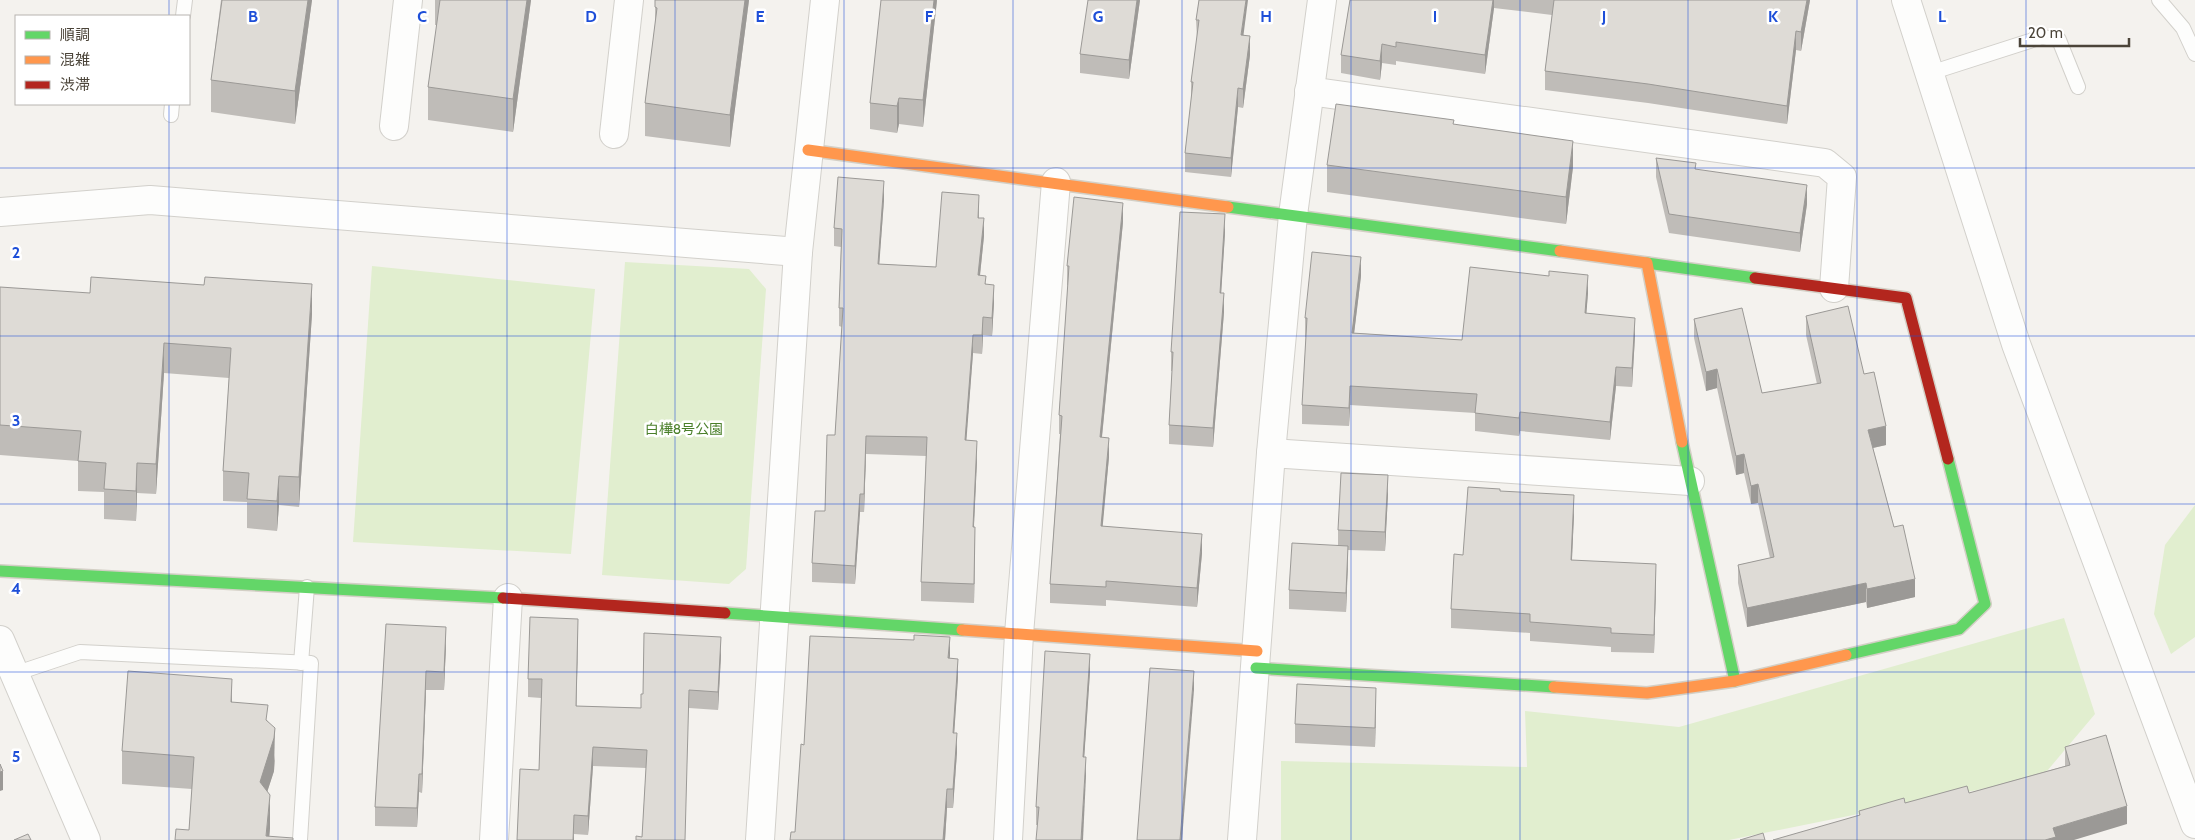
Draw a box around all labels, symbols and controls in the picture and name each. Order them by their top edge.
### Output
text: B [248,7,258,26]
text: C [417,7,427,26]
text: D [585,7,597,26]
text: E [755,7,765,26]
text: F [925,7,934,26]
text: G [1093,7,1103,26]
text: H [1260,7,1272,26]
text: I [1433,7,1437,26]
text: J [1601,7,1606,26]
text: K [1768,7,1778,26]
text: L [1938,7,1946,26]
legend [15,15,190,105]
scale bar [2020,15,2129,47]
text: 20 m [2028,24,2063,42]
text: 順調 [60,26,90,44]
text: 混雑 [60,51,90,69]
text: 渋滞 [60,76,90,94]
text: 2 [12,243,20,262]
text: 3 [12,411,20,430]
park label: 白樺8号公園 [645,420,723,438]
text: 4 [11,579,21,598]
text: 5 [12,747,20,766]

